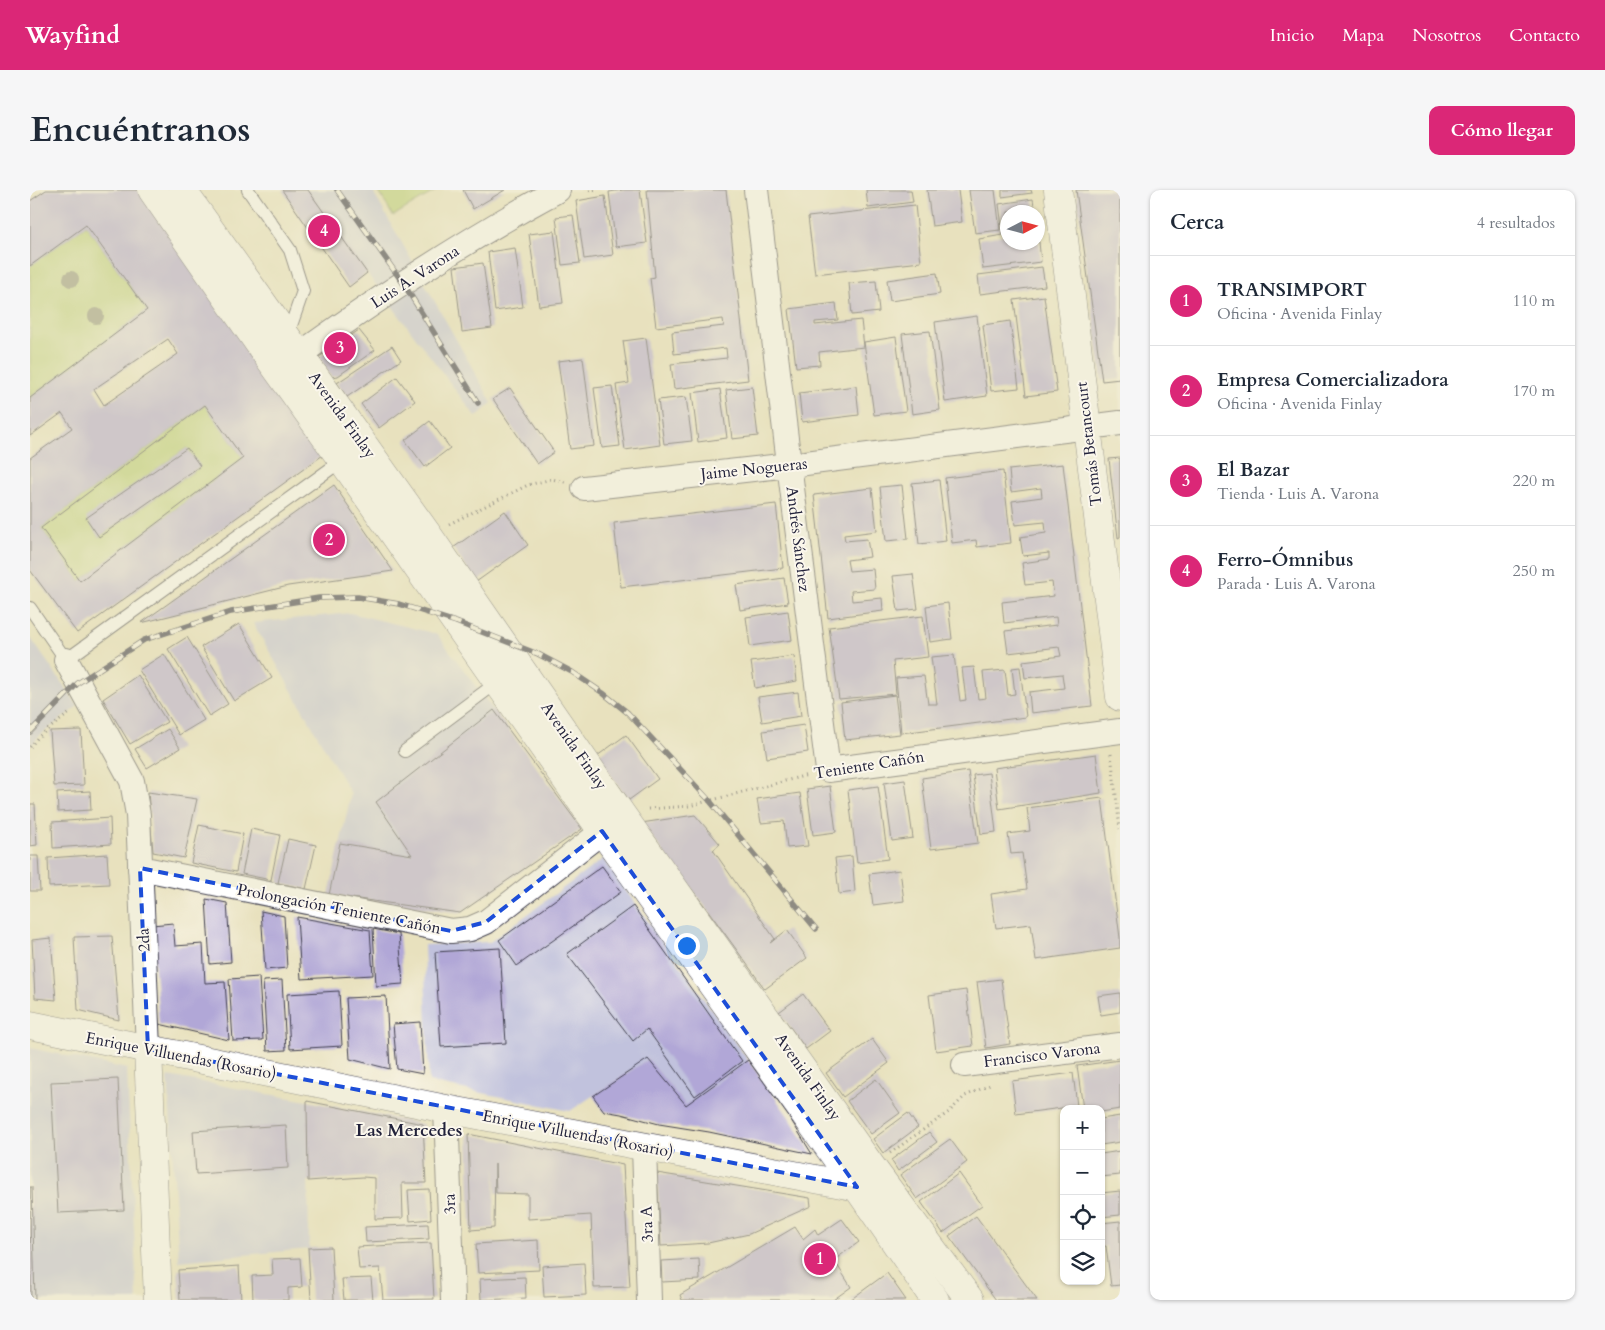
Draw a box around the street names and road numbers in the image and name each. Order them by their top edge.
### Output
street label: Luis A. Varona [366,240,464,314]
street label: Avenida Finlay [303,367,381,463]
street label: Tomás Betancourt [1070,380,1108,508]
street label: Jaime Nogueras [697,452,809,486]
street label: Andrés Sánchez [781,485,815,593]
street label: Avenida Finlay [536,698,613,795]
street label: Teniente Cañón [812,745,926,785]
street label: Prolongación Teniente Cañón [235,878,443,940]
street label: 2da [132,928,156,952]
street label: Enrique Villuendas (Rosario) [84,1027,278,1085]
street label: Avenida Finlay [770,1029,847,1126]
street label: Francisco Varona [982,1037,1102,1073]
street label: Enrique Villuendas (Rosario) [481,1105,675,1163]
street label: 3ra [439,1193,461,1215]
street label: 3ra A [635,1205,659,1243]

